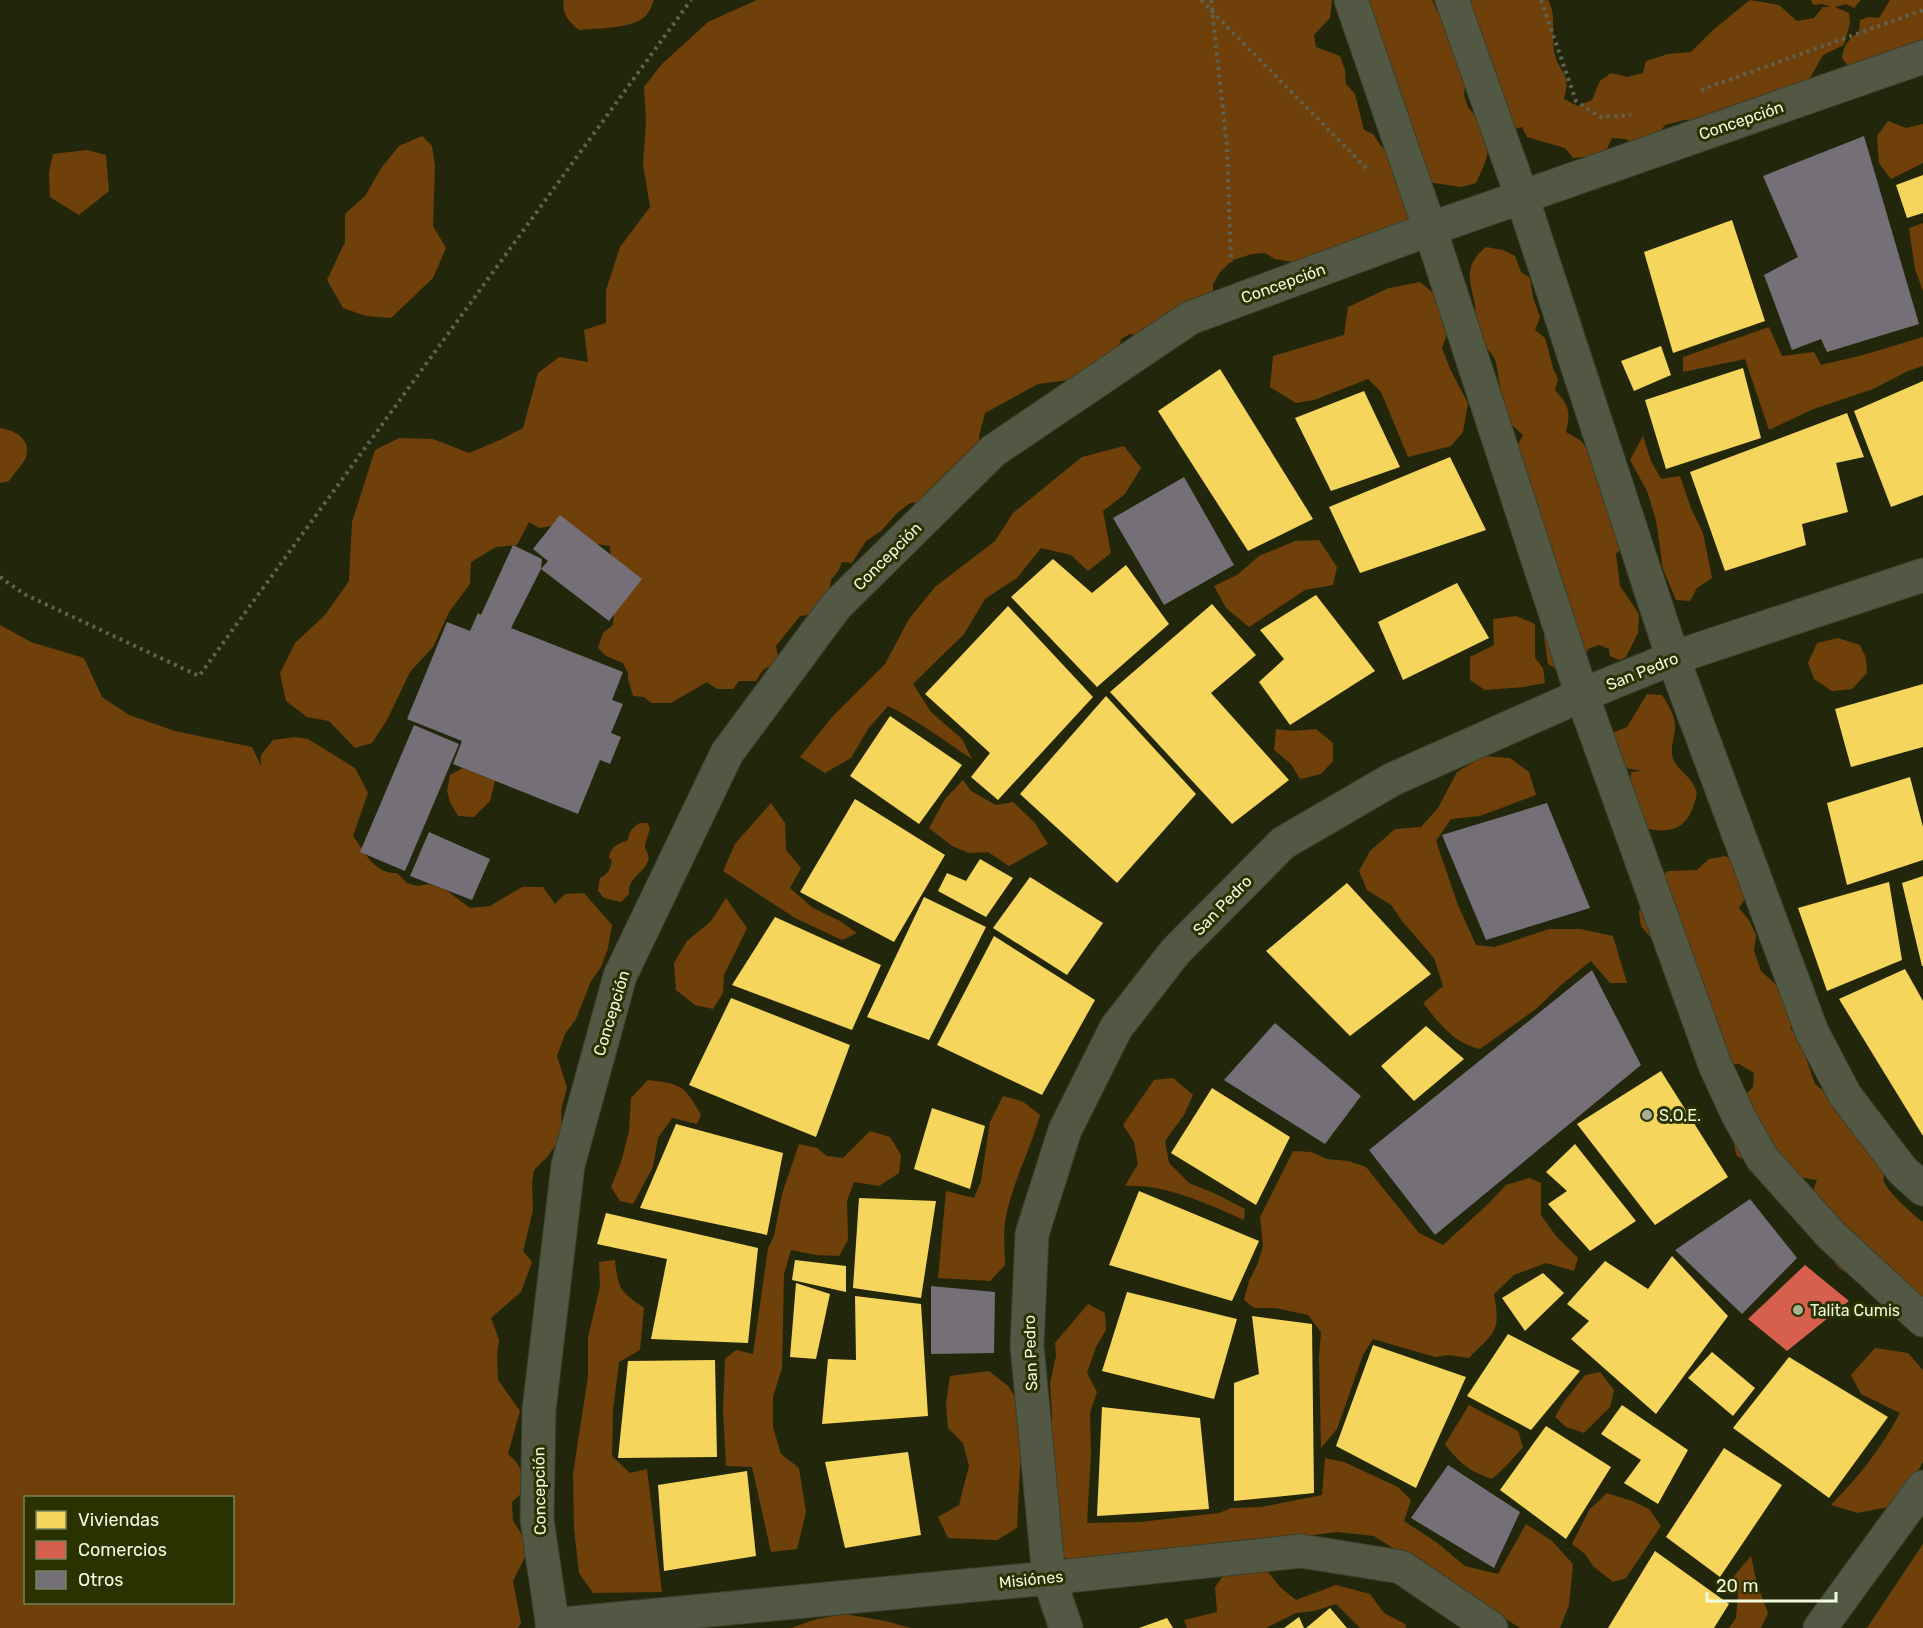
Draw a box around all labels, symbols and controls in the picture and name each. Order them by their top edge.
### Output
street label: Concepción [1696,97,1786,144]
street label: Concepción [1238,259,1328,308]
street label: Concepción [849,518,925,594]
street label: San Pedro [1603,648,1681,695]
street label: San Pedro [1189,871,1256,939]
street label: Concepción [589,968,633,1058]
place label: S.O.E. [1659,1106,1701,1125]
marker: S.O.E. [1640,1108,1654,1122]
place label: Talita Cumis [1810,1301,1900,1320]
marker: Talita Cumis [1791,1303,1805,1317]
street label: San Pedro [1020,1315,1041,1391]
street label: Concepción [529,1447,550,1535]
legend [24,1496,234,1604]
text: Viviendas [78,1509,159,1531]
text: Comercios [78,1539,167,1561]
scale bar [1707,1565,1836,1603]
street label: Misiónes [998,1567,1064,1592]
text: Otros [78,1569,123,1591]
text: 20 m [1716,1575,1758,1597]

